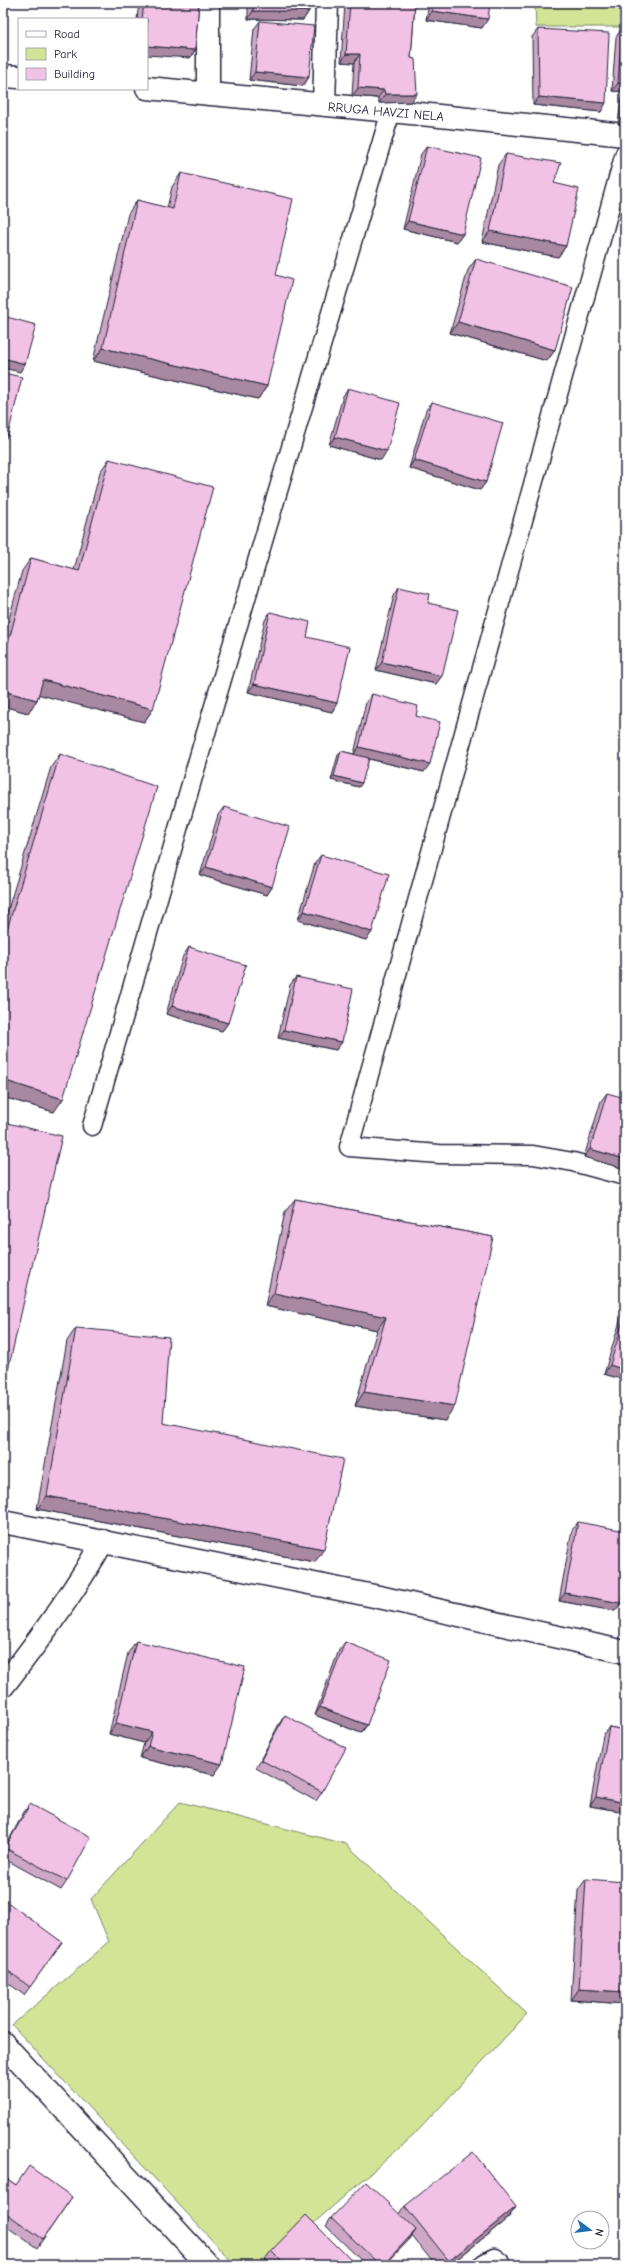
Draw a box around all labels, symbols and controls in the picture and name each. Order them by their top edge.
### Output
legend [18,18,148,90]
text: Road [54,27,80,41]
text: Park [54,47,77,61]
text: Building [54,67,95,81]
street label: RRUGA HAVZI NELA [327,99,445,124]
north arrow [570,2210,610,2250]
text: N [592,2227,606,2238]

